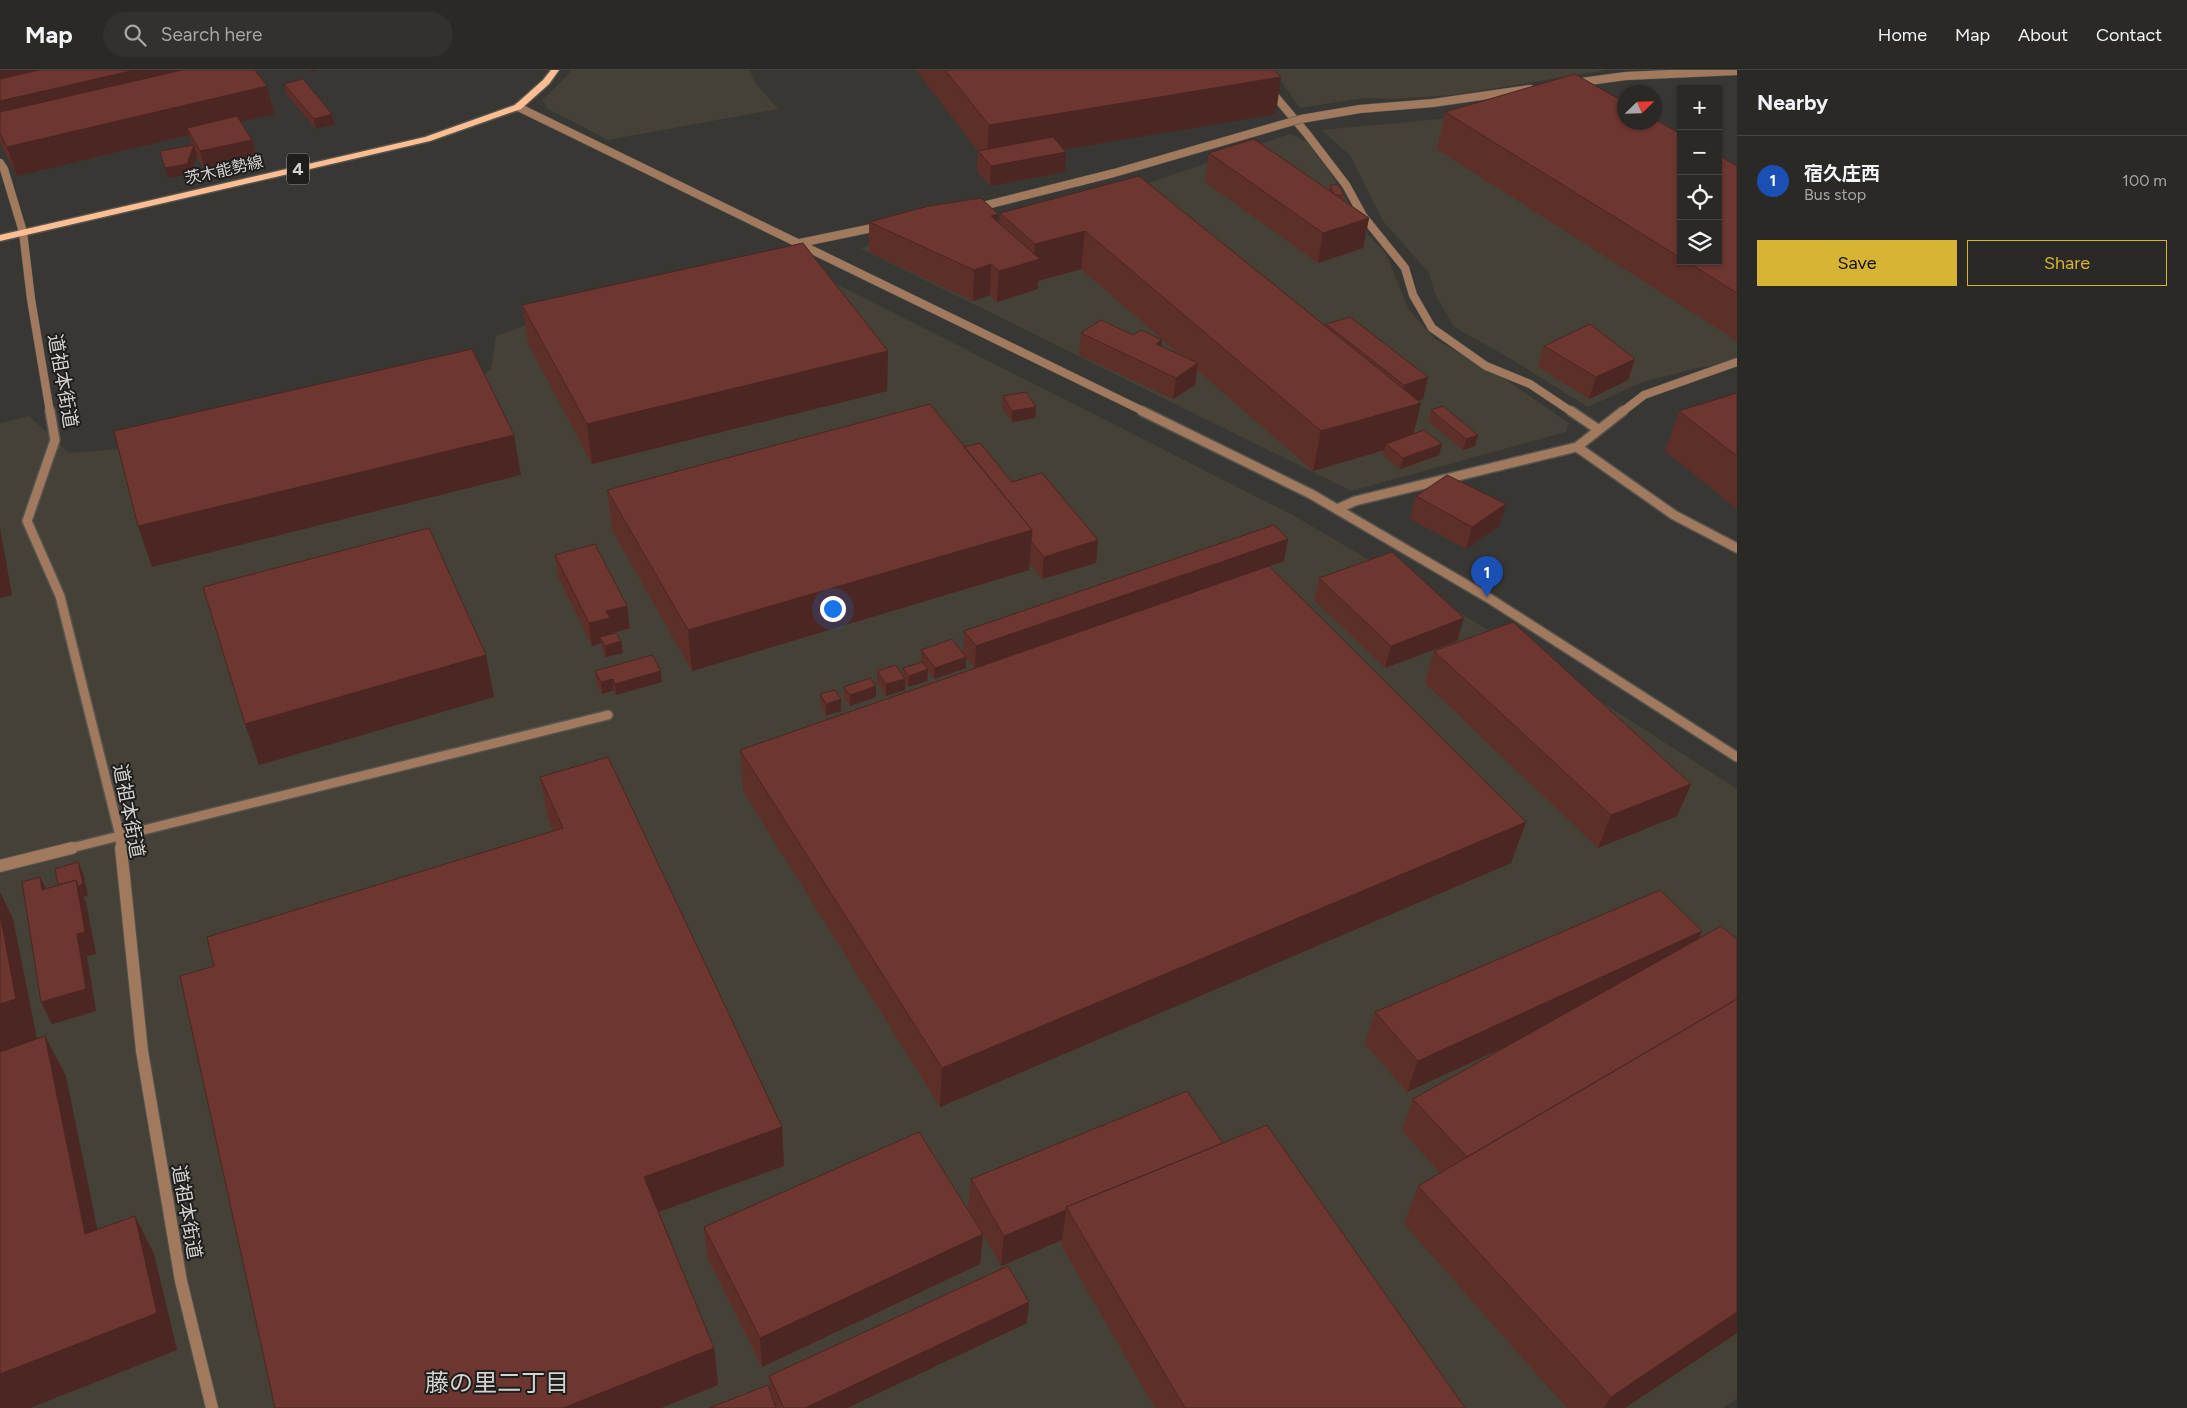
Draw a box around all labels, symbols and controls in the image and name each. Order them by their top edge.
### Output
search box [103,12,453,57]
text: Map [25,20,73,49]
icon: search [121,21,149,49]
text: Search here [161,23,262,46]
text: Home [1878,24,1927,46]
text: Map [1955,24,1990,46]
text: About [2018,24,2068,46]
text: Contact [2096,24,2162,46]
north arrow [1617,85,1662,130]
map controls [1677,85,1722,265]
button: + [1677,85,1722,130]
text: Nearby [1757,90,1828,115]
button: − [1677,130,1722,175]
street label: 茨木能勢線 [183,152,265,188]
road number: 4 [287,154,309,185]
text: 宿久庄西 [1804,162,1880,185]
text: 1 [1770,171,1776,190]
text: 100 m [2122,171,2167,190]
button: locate [1677,175,1722,220]
text: Bus stop [1804,185,1866,204]
button: layers [1677,220,1722,265]
button: Save [1757,240,1957,286]
button: Share [1967,240,2167,286]
street label: 道祖本街道 [43,332,83,430]
pin: 1 [1471,556,1503,597]
your location [820,596,846,622]
street label: 道祖本街道 [109,762,149,860]
street label: 道祖本街道 [167,1163,207,1261]
district label: 藤の里二丁目 [425,1368,569,1397]

